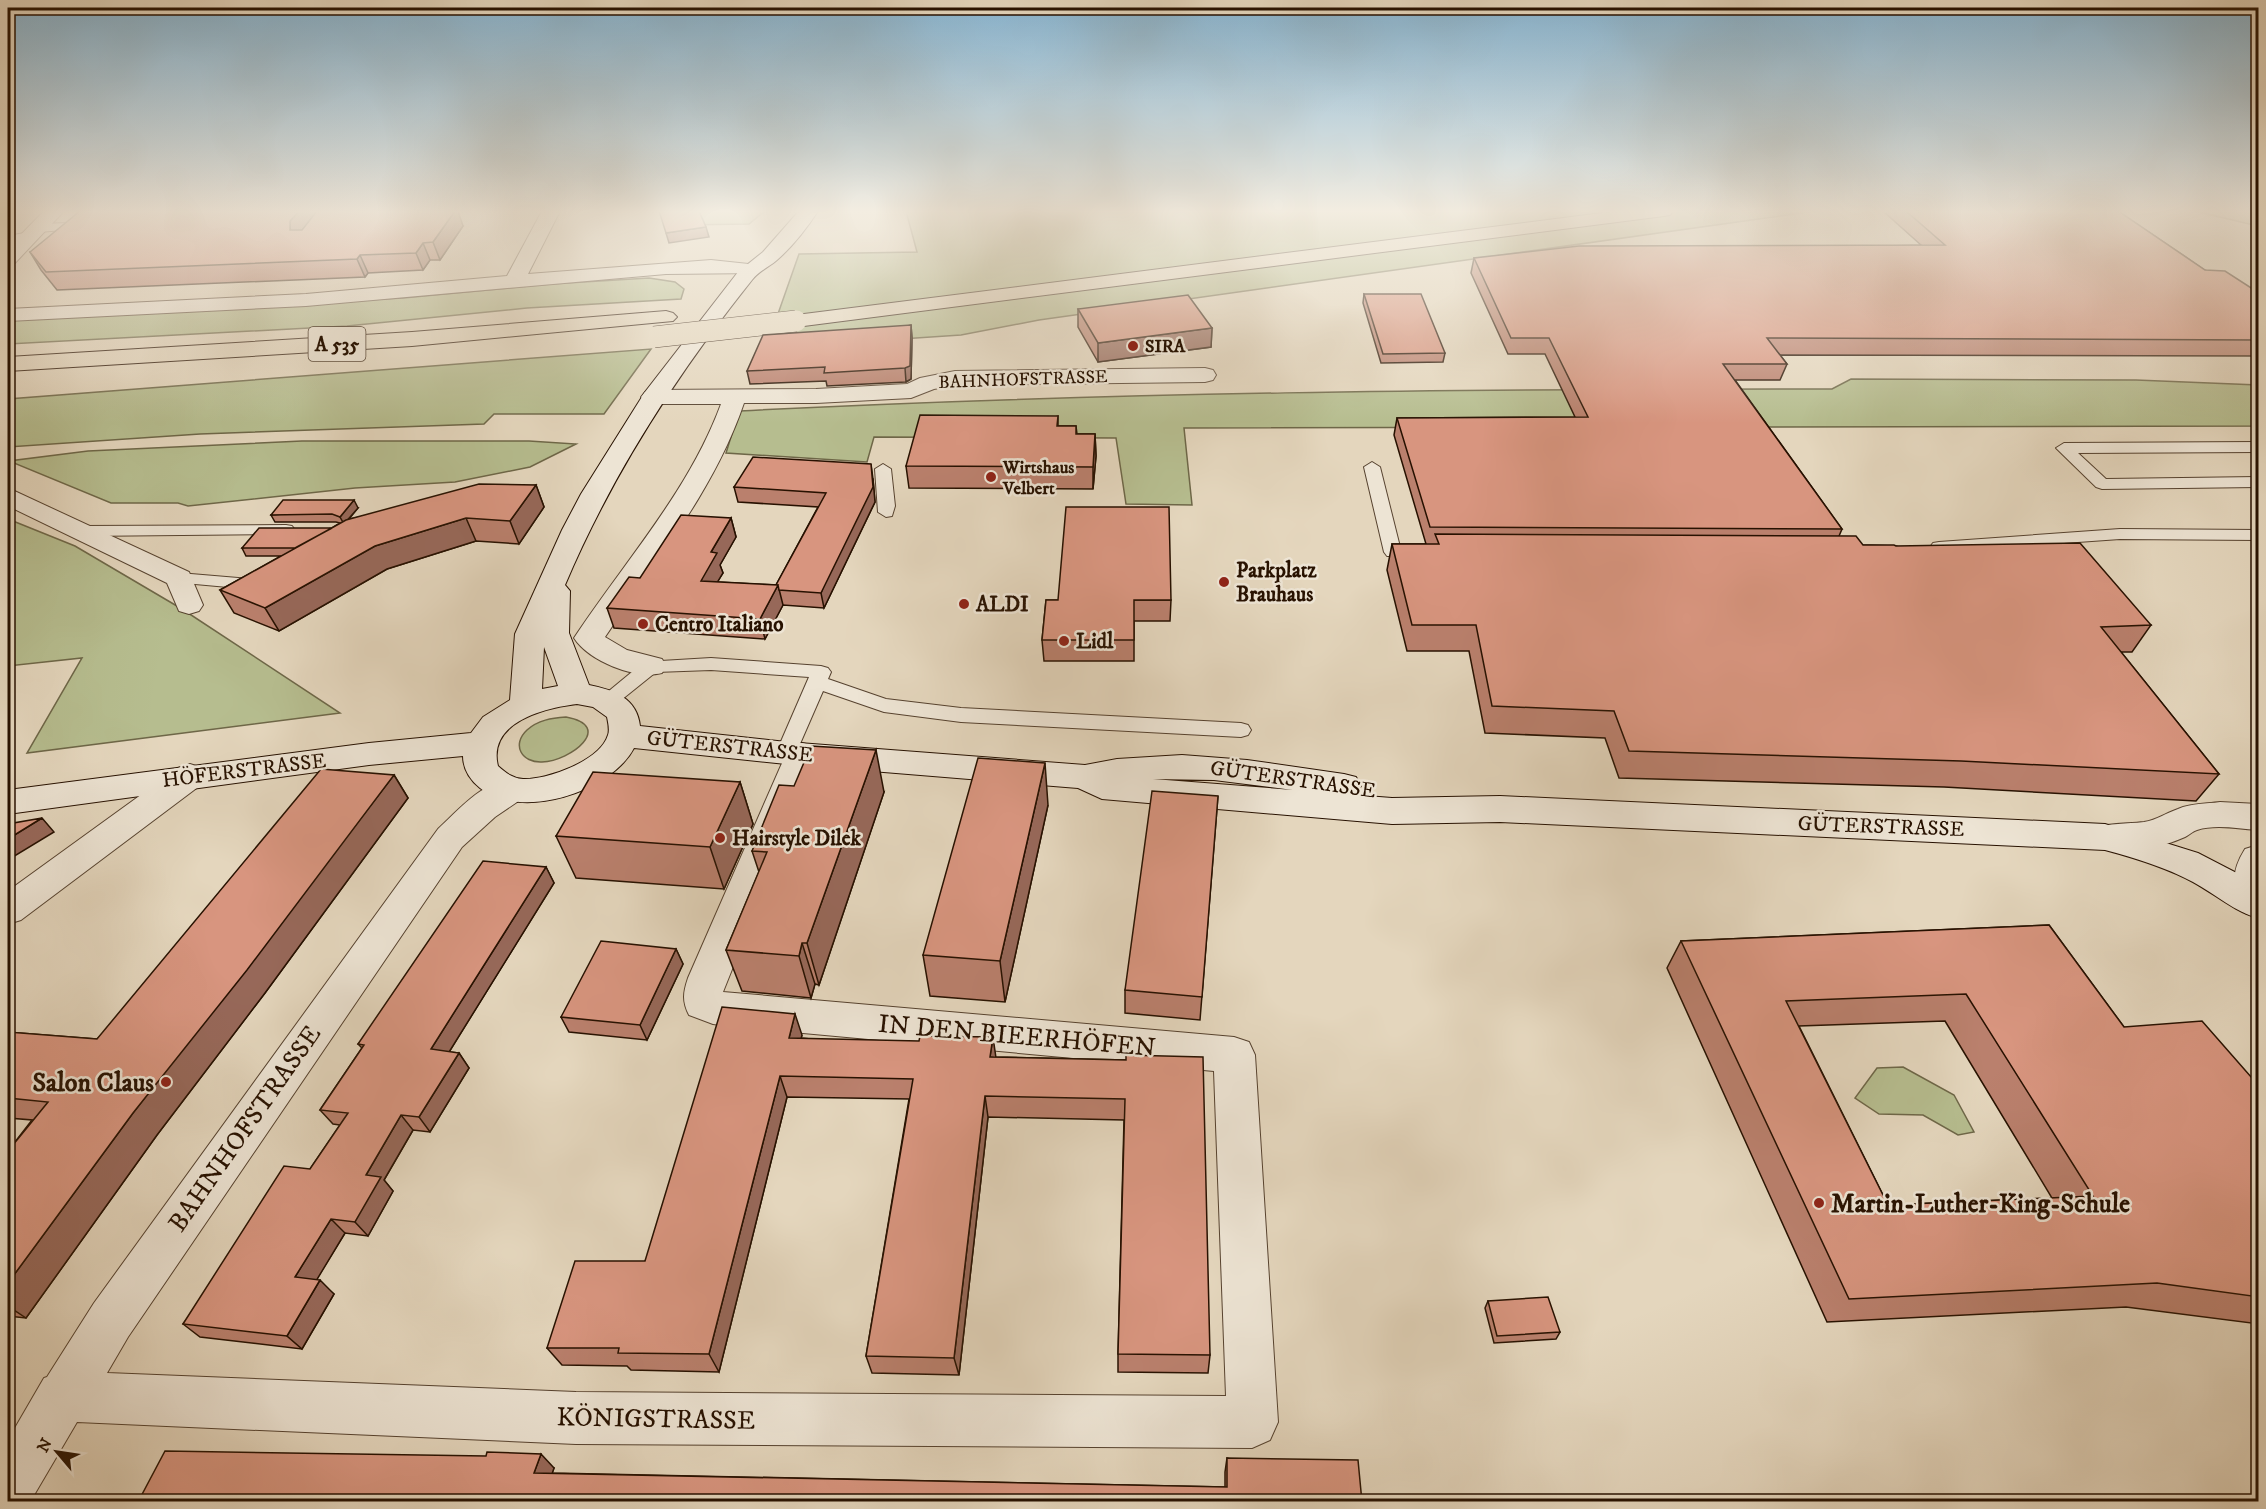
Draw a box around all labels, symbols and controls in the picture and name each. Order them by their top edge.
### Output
road number: A 535 [308,327,366,361]
place label: SIRA [1145,336,1186,358]
marker: SIRA [1126,339,1140,353]
street label: BAHNHOFSTRASSE [938,366,1108,394]
place label: Wirtshaus Velbert [1002,457,1074,500]
marker: Wirtshaus Velbert [984,470,998,484]
place label: Parkplatz Brauhaus [1236,558,1318,608]
marker: Parkplatz Brauhaus [1217,575,1231,589]
place label: ALDI [975,592,1029,618]
marker: ALDI [957,597,971,611]
place label: Centro Italiano [655,612,783,638]
marker: Centro Italiano [636,617,650,631]
place label: Lidl [1076,629,1114,655]
marker: Lidl [1057,634,1071,648]
street label: GÜTERSTRASSE [646,724,814,769]
street label: HÖFERSTRASSE [161,747,328,794]
street label: GÜTERSTRASSE [1208,755,1378,804]
street label: GÜTERSTRASSE [1797,810,1965,843]
place label: Hairstyle Dilek [732,826,862,852]
marker: Hairstyle Dilek [713,831,727,845]
street label: IN DEN BIEERHÖFEN [877,1008,1157,1065]
street label: BAHNHOFSTRASSE [162,1019,329,1239]
place label: Salon Claus [32,1067,154,1100]
marker: Salon Claus [159,1075,173,1089]
place label: Martin-Luther-King-Schule [1831,1188,2130,1221]
marker: Martin-Luther-King-Schule [1812,1196,1826,1210]
street label: KÖNIGSTRASSE [556,1401,756,1438]
north arrow [27,1422,87,1482]
text: N [33,1435,57,1456]

